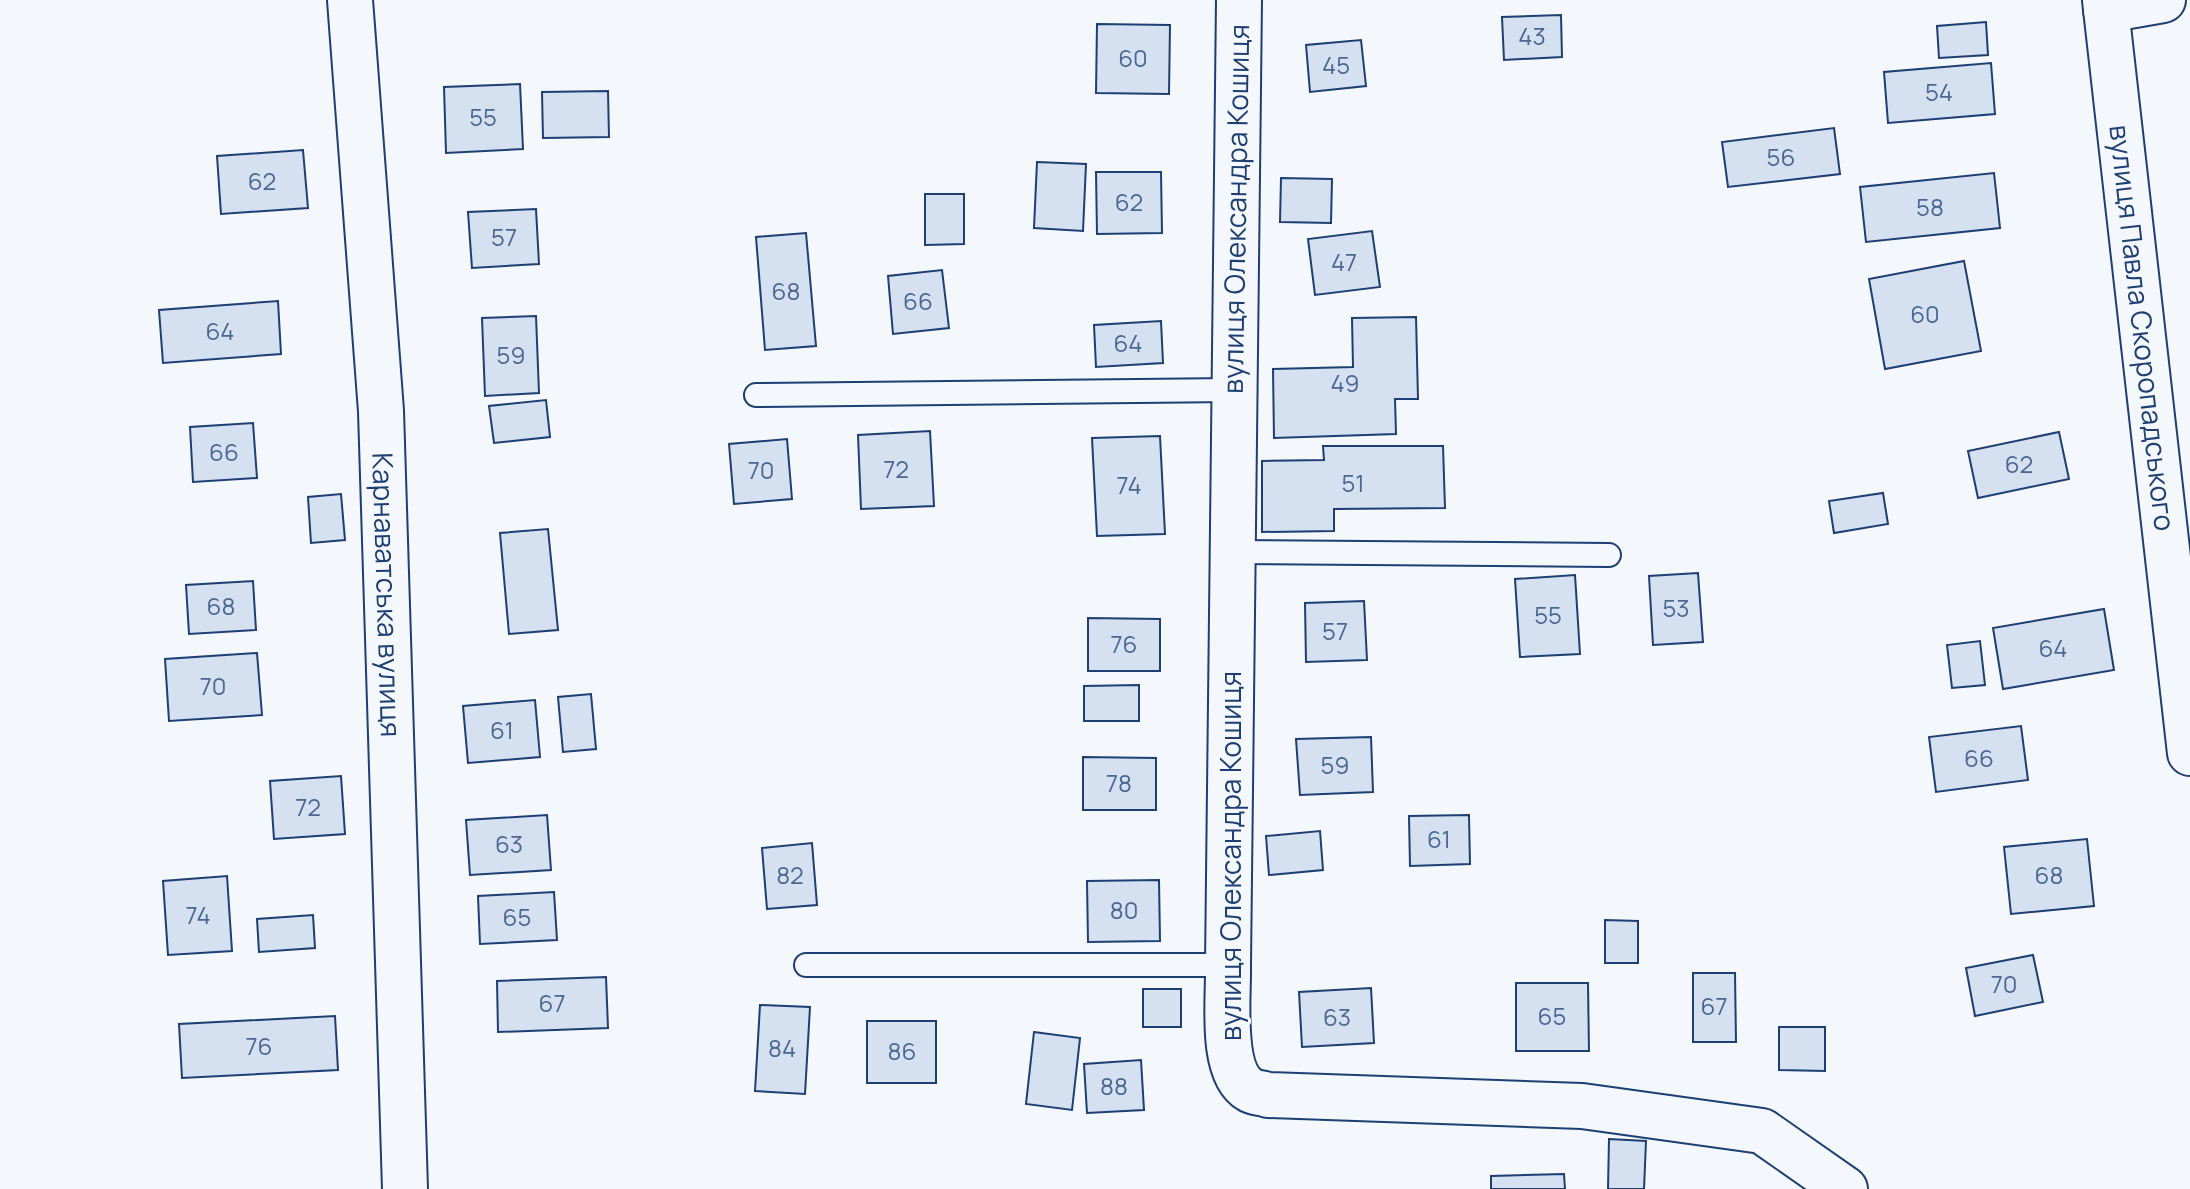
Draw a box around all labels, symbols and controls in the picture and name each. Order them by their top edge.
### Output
house number: 43 [1518,19,1546,52]
street label: вулиця Олександра Кошиця [1213,24,1257,394]
house number: 60 [1118,41,1148,74]
house number: 45 [1322,48,1350,81]
house number: 54 [1925,75,1953,108]
house number: 55 [469,100,497,133]
street label: вулиця Павла Скоропадського [2101,123,2185,533]
house number: 56 [1767,140,1795,173]
house number: 62 [248,164,276,197]
house number: 62 [1115,185,1143,218]
house number: 58 [1916,190,1944,223]
house number: 57 [491,220,517,253]
house number: 47 [1331,245,1357,278]
house number: 68 [772,274,800,307]
house number: 66 [903,284,933,317]
house number: 60 [1910,297,1940,330]
house number: 64 [205,314,235,347]
house number: 64 [1113,326,1143,359]
house number: 59 [497,338,525,371]
house number: 49 [1331,366,1359,399]
house number: 66 [209,435,239,468]
house number: 62 [2005,447,2033,480]
street label: Карнаватська вулиця [364,452,411,738]
house number: 72 [883,452,909,485]
house number: 70 [748,453,774,486]
house number: 51 [1341,466,1365,499]
house number: 74 [1116,468,1142,501]
house number: 68 [207,589,235,622]
house number: 53 [1662,591,1690,624]
house number: 55 [1534,598,1562,631]
house number: 57 [1322,614,1348,647]
house number: 76 [1111,627,1137,660]
house number: 64 [2038,631,2068,664]
house number: 70 [200,669,226,702]
street label: вулиця Олександра Кошиця [1211,671,1249,1041]
house number: 61 [490,713,514,746]
house number: 66 [1964,741,1994,774]
house number: 59 [1321,748,1349,781]
house number: 78 [1106,766,1132,799]
house number: 72 [295,790,321,823]
house number: 61 [1427,822,1451,855]
house number: 63 [495,827,523,860]
house number: 82 [776,858,804,891]
house number: 68 [2035,858,2063,891]
house number: 80 [1110,893,1138,926]
house number: 74 [185,898,211,931]
house number: 65 [503,900,531,933]
house number: 70 [1991,967,2017,1000]
house number: 67 [539,986,565,1019]
house number: 67 [1701,989,1727,1022]
house number: 65 [1538,999,1566,1032]
house number: 63 [1323,1000,1351,1033]
house number: 76 [246,1029,272,1062]
house number: 84 [768,1031,796,1064]
house number: 86 [888,1034,916,1067]
house number: 88 [1100,1069,1128,1102]

